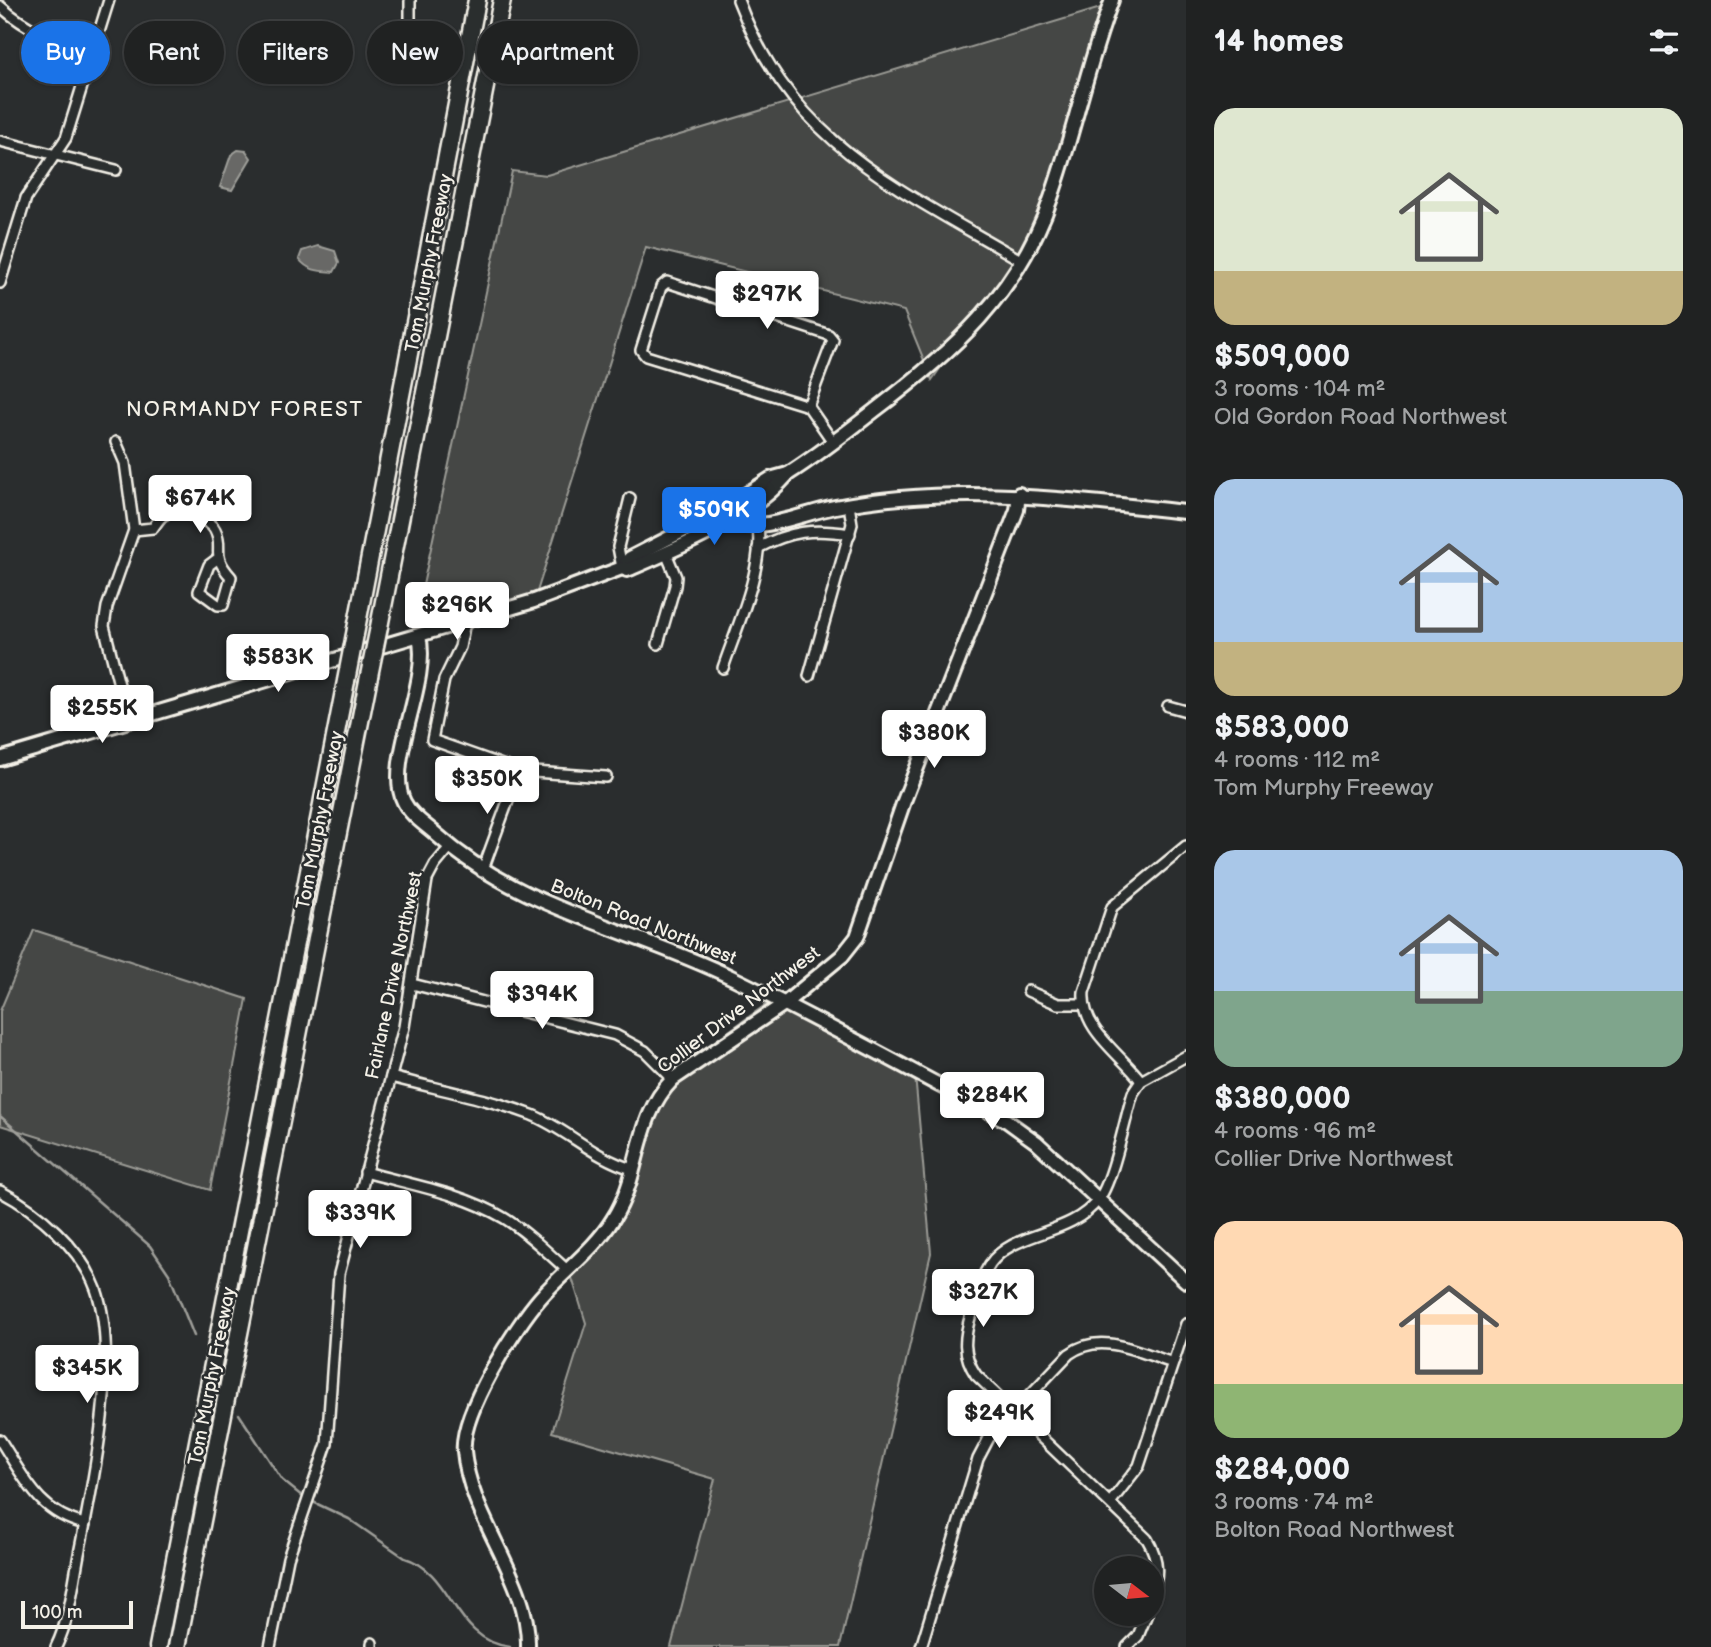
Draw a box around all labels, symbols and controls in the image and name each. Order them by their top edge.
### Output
chip: Buy [21,21,110,84]
chip: Rent [124,21,224,84]
chip: Filters [238,21,353,84]
chip: New [367,21,463,84]
chip: Apartment [477,21,638,84]
icon: filters [1645,23,1683,61]
text: 14 homes [1214,24,1343,60]
icon: home [1386,154,1512,280]
street label: Tom Murphy Freeway [401,172,458,354]
pin: $297K [718,272,816,331]
text: $297K [732,280,802,308]
text: $509,000 [1214,339,1350,375]
text: 3 rooms · 104 m² [1214,375,1385,403]
district label: NORMANDY FOREST [126,397,364,422]
text: Old Gordon Road Northwest [1214,403,1507,431]
pin: $674K [151,476,249,535]
text: $674K [165,484,235,512]
pin: $509K [665,488,763,547]
text: $509K [678,496,750,524]
icon: home [1386,525,1512,651]
pin: $296K [408,582,506,642]
text: $296K [421,591,493,619]
pin: $583K [229,634,327,694]
text: $583K [242,643,314,671]
pin: $255K [53,686,151,745]
text: $255K [66,694,138,722]
pin: $380K [885,710,983,770]
text: $583,000 [1214,710,1349,746]
text: $380K [898,719,970,747]
street label: Tom Murphy Freeway [292,729,349,911]
text: 4 rooms · 112 m² [1214,746,1380,774]
pin: $350K [438,756,536,816]
text: $350K [451,765,523,793]
text: Tom Murphy Freeway [1214,774,1433,802]
street label: Fairlane Drive Northwest [361,869,428,1081]
street label: Bolton Road Northwest [547,875,740,970]
icon: home [1386,896,1512,1022]
street label: Collier Drive Northwest [653,941,825,1079]
pin: $394K [493,972,591,1031]
text: $394K [506,980,578,1008]
pin: $284K [943,1072,1041,1132]
text: $284K [956,1081,1028,1109]
text: $380,000 [1214,1081,1351,1117]
text: 4 rooms · 96 m² [1214,1117,1376,1145]
text: Collier Drive Northwest [1214,1145,1453,1173]
pin: $339K [311,1190,409,1250]
text: $339K [324,1199,396,1227]
icon: home [1386,1267,1512,1393]
pin: $327K [934,1270,1032,1329]
text: $327K [948,1278,1018,1306]
street label: Tom Murphy Freeway [184,1285,241,1467]
pin: $345K [38,1346,136,1405]
text: $345K [51,1354,123,1382]
pin: $249K [950,1390,1048,1450]
text: $249K [964,1399,1034,1427]
text: $284,000 [1214,1452,1350,1488]
text: 3 rooms · 74 m² [1214,1488,1374,1516]
text: Bolton Road Northwest [1214,1516,1454,1544]
north arrow [1094,1556,1164,1626]
map controls [1094,1556,1164,1626]
scale bar [21,1598,133,1630]
text: 100 m [32,1601,83,1624]

